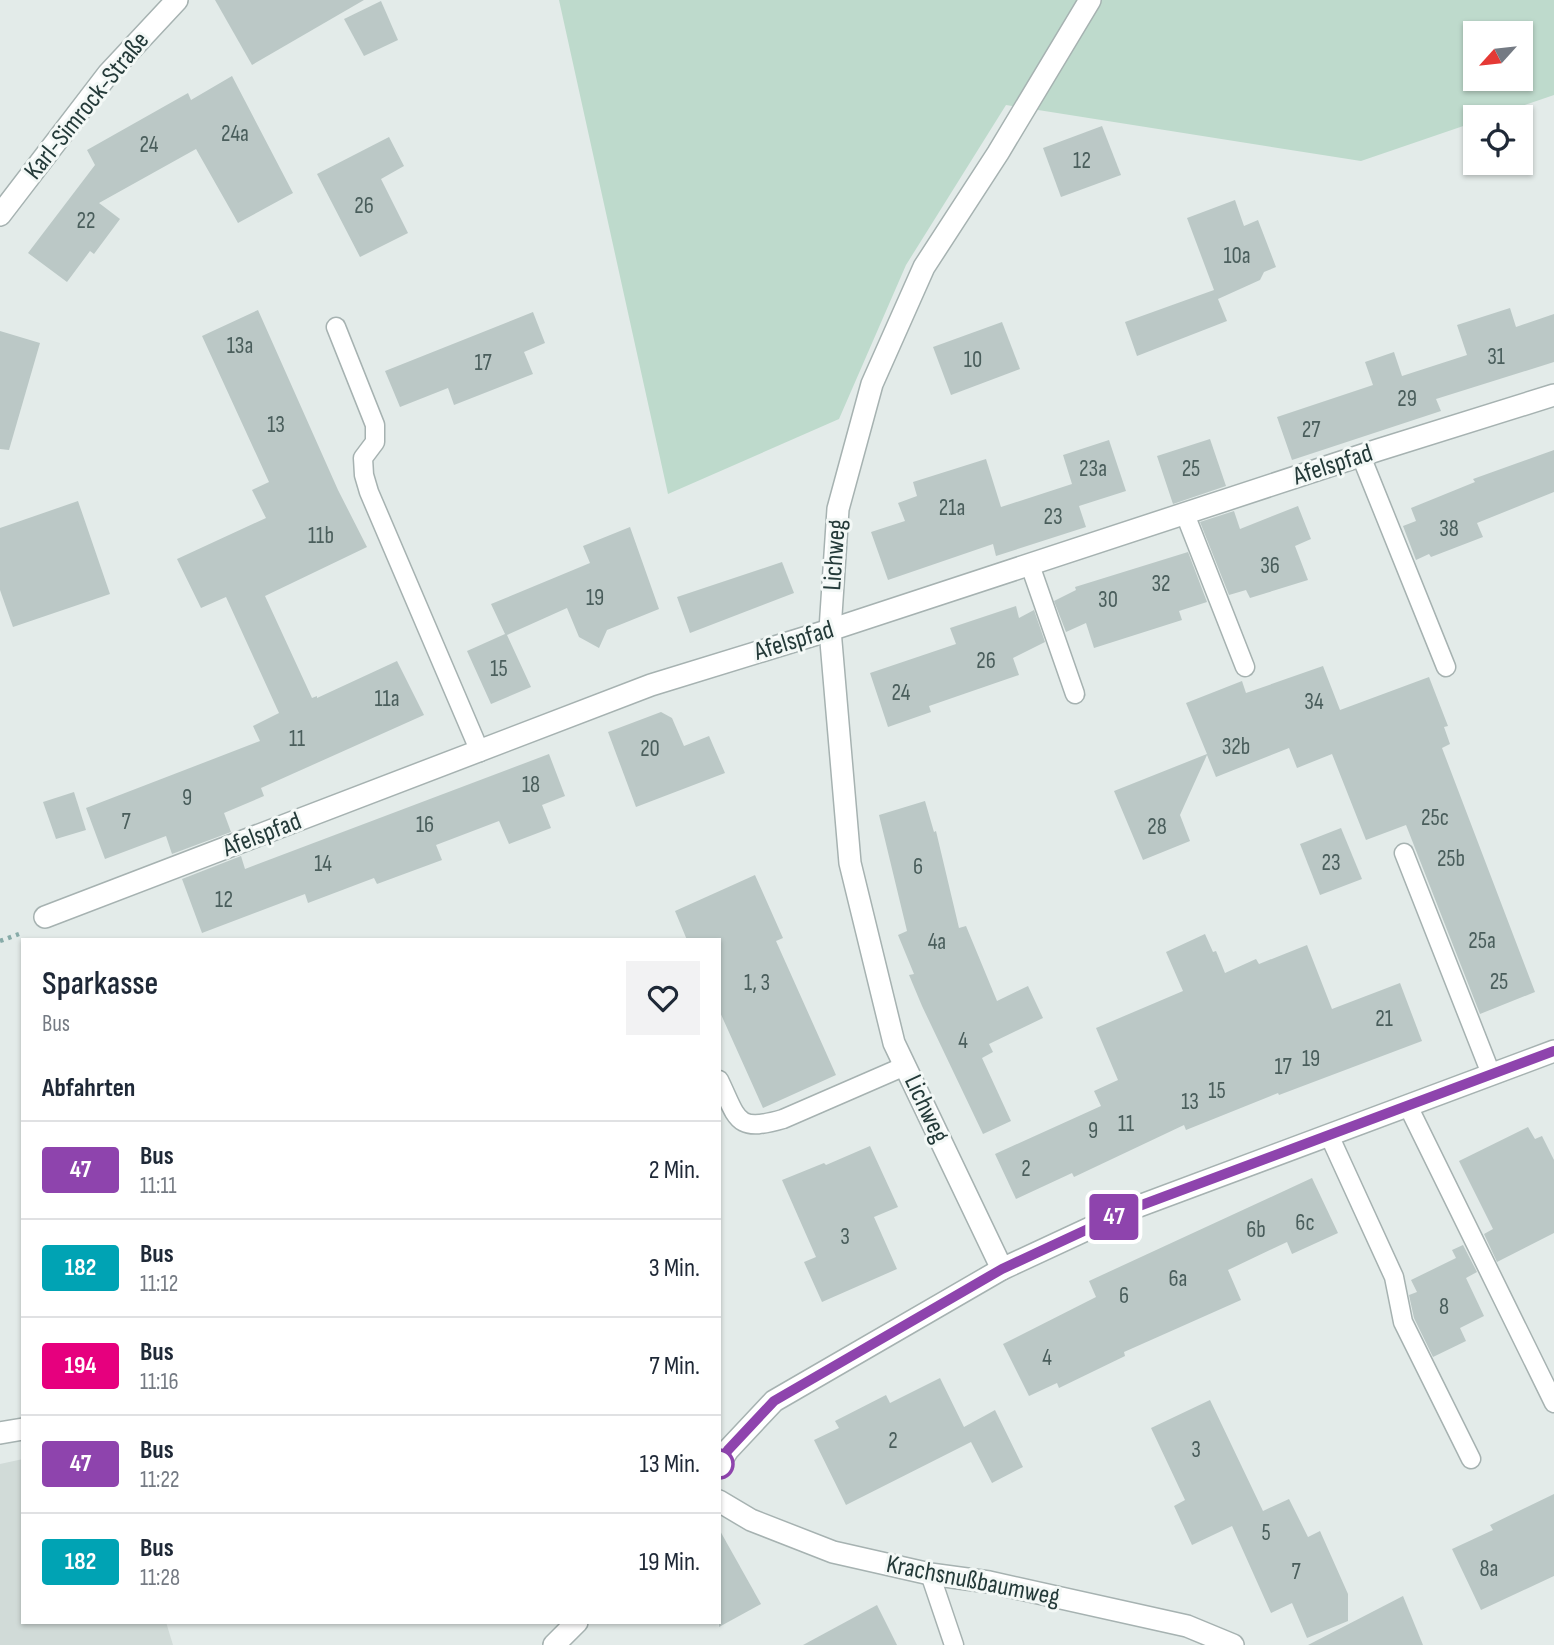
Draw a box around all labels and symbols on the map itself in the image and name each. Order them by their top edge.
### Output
north arrow [1463,21,1533,91]
street label: Karl-Simrock-Straße [18,26,156,186]
house number: 24a [221,120,249,148]
house number: 24 [140,131,159,159]
house number: 12 [1073,147,1091,175]
house number: 26 [354,192,374,220]
house number: 22 [77,207,95,235]
house number: 10a [1223,242,1251,270]
house number: 13a [227,332,253,360]
house number: 31 [1487,343,1505,371]
house number: 10 [964,346,982,374]
house number: 17 [474,349,492,377]
house number: 29 [1397,385,1417,413]
house number: 13 [267,411,285,439]
house number: 27 [1302,416,1320,444]
street label: Afelspfad [1288,438,1377,493]
house number: 23a [1079,455,1107,483]
house number: 25 [1182,455,1200,483]
house number: 21a [939,494,965,522]
house number: 23 [1043,503,1063,531]
house number: 38 [1439,515,1459,543]
street label: Lichweg [817,518,853,592]
house number: 11b [308,522,334,550]
house number: 36 [1260,552,1280,580]
house number: 32 [1151,570,1171,598]
house number: 19 [586,584,604,612]
house number: 30 [1098,586,1118,614]
street label: Afelspfad [750,614,838,668]
house number: 26 [976,647,996,675]
house number: 15 [490,655,508,683]
house number: 24 [892,679,911,707]
house number: 11a [374,685,400,713]
house number: 34 [1304,688,1324,716]
house number: 11 [289,725,305,753]
house number: 32b [1222,733,1250,761]
house number: 20 [640,735,660,763]
house number: 18 [522,771,540,799]
house number: 9 [182,784,192,812]
house number: 25c [1421,804,1449,832]
street label: Afelspfad [217,806,306,864]
house number: 7 [121,808,131,836]
house number: 16 [416,811,434,839]
house number: 28 [1147,813,1167,841]
house number: 25b [1437,845,1465,873]
house number: 23 [1321,849,1341,877]
house number: 14 [314,850,332,878]
house number: 6 [913,853,923,881]
house number: 12 [215,886,233,914]
house number: 25a [1468,927,1496,955]
house number: 4a [928,928,946,956]
house number: 25 [1490,968,1508,996]
house number: 1, 3 [744,969,770,997]
house number: 21 [1375,1005,1393,1033]
house number: 4 [958,1027,968,1055]
house number: 19 [1302,1045,1320,1073]
house number: 17 [1274,1053,1292,1081]
street label: Lichweg [897,1070,955,1148]
house number: 15 [1208,1077,1226,1105]
house number: 13 [1181,1088,1199,1116]
house number: 11 [1118,1110,1134,1138]
house number: 9 [1088,1117,1098,1145]
house number: 2 [1021,1155,1031,1183]
line badge: 47 [1082,1194,1146,1240]
house number: 6c [1295,1209,1315,1237]
house number: 6b [1246,1216,1266,1244]
house number: 3 [840,1223,850,1251]
house number: 6a [1169,1265,1187,1293]
house number: 6 [1119,1282,1129,1310]
house number: 8 [1439,1293,1449,1321]
house number: 4 [1042,1344,1052,1372]
house number: 2 [888,1427,898,1455]
house number: 3 [1191,1436,1201,1464]
unlabelled marker [704,1449,734,1479]
house number: 5 [1261,1519,1271,1547]
street label: Krachsnußbaumweg [884,1549,1062,1613]
house number: 8a [1480,1555,1498,1583]
house number: 7 [1291,1558,1301,1586]

